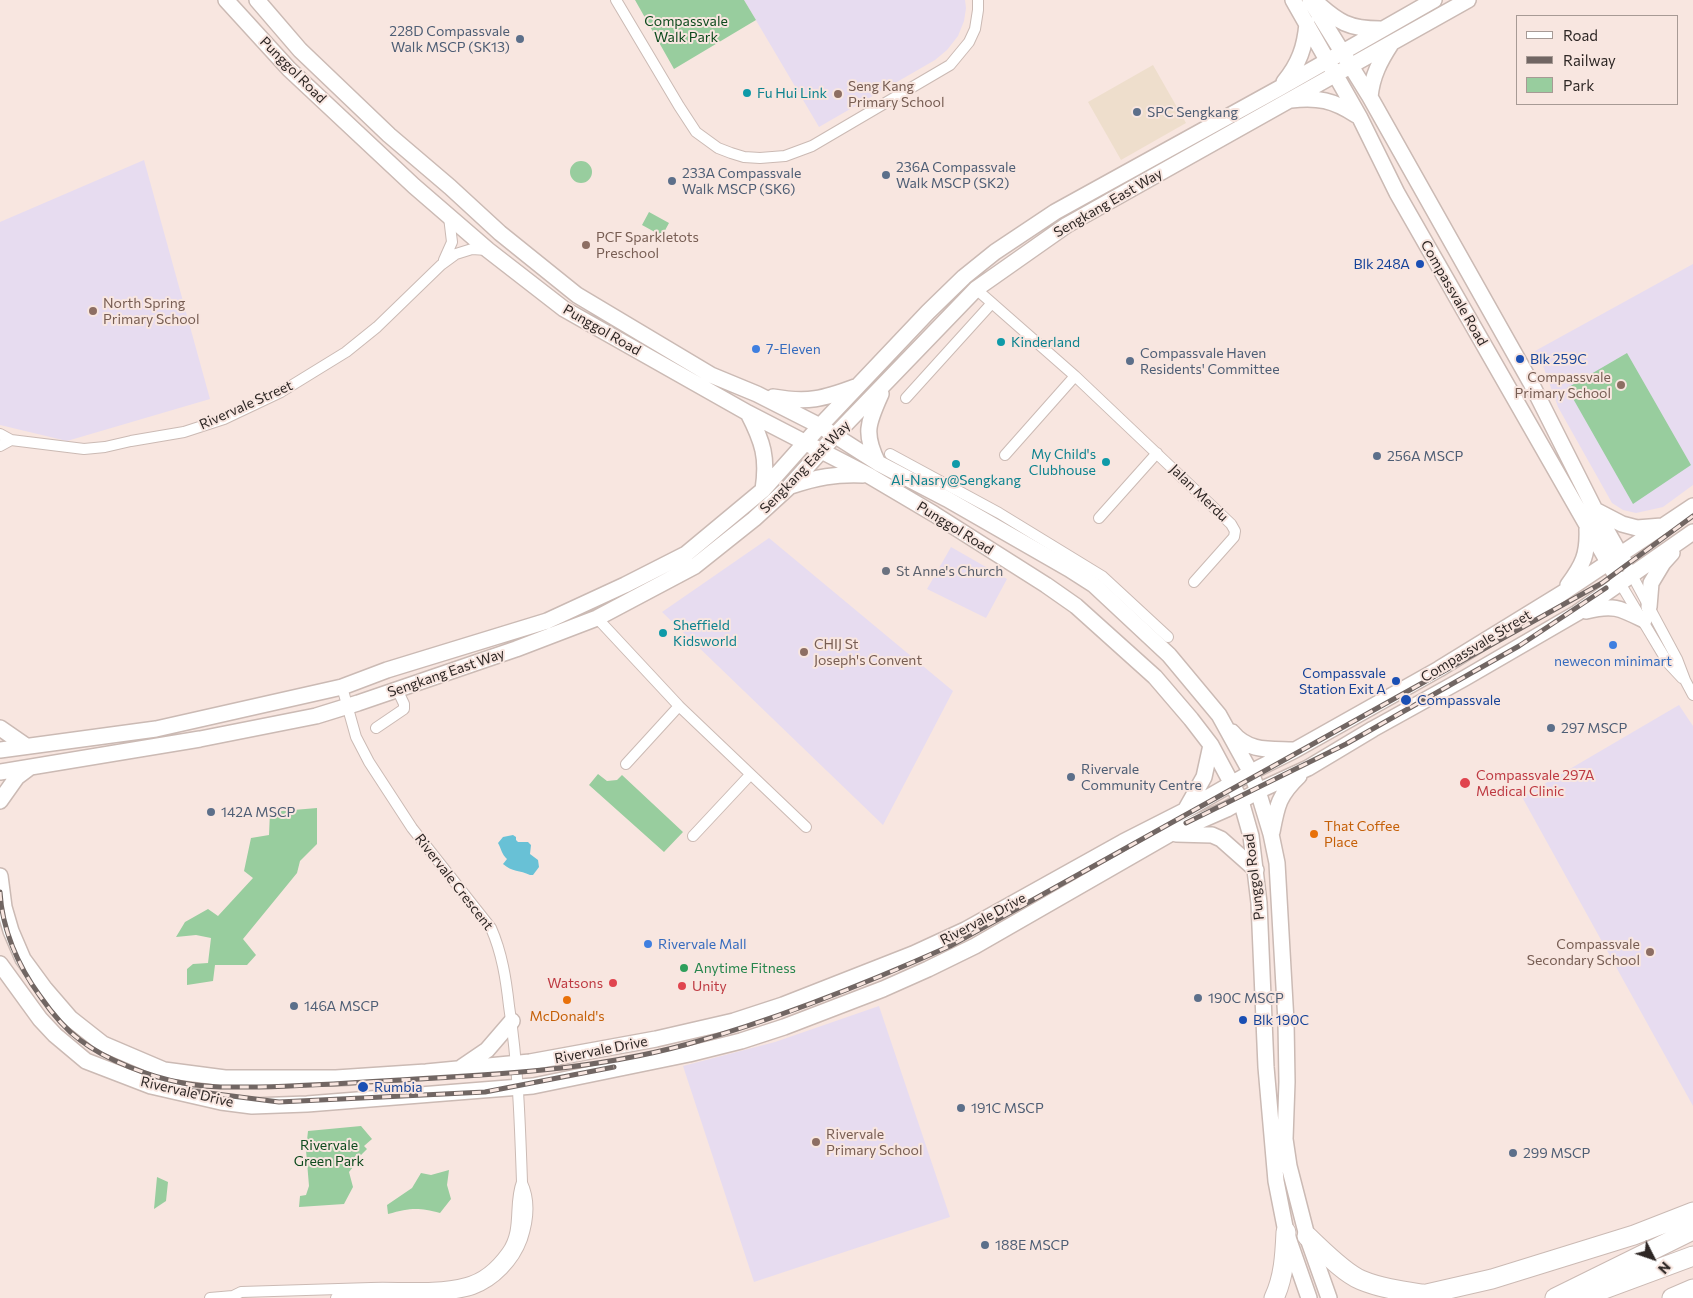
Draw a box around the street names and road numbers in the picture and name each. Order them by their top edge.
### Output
street label: Punggol Road [256,33,330,107]
street label: Sengkang East Way [1051,165,1165,241]
street label: Compassvale Road [1417,237,1491,349]
street label: Punggol Road [560,301,644,359]
street label: Rivervale Street [197,377,295,433]
street label: Sengkang East Way [756,417,854,517]
street label: Jalan Merdu [1166,461,1232,525]
street label: Punggol Road [914,498,996,558]
street label: Compassvale Street [1418,606,1534,686]
street label: Sengkang East Way [385,645,507,701]
street label: Rivervale Crescent [411,830,497,934]
street label: Punggol Road [1240,833,1268,921]
street label: Rivervale Drive [937,889,1029,949]
street label: Rivervale Drive [553,1033,649,1067]
street label: Rivervale Drive [139,1073,235,1111]

